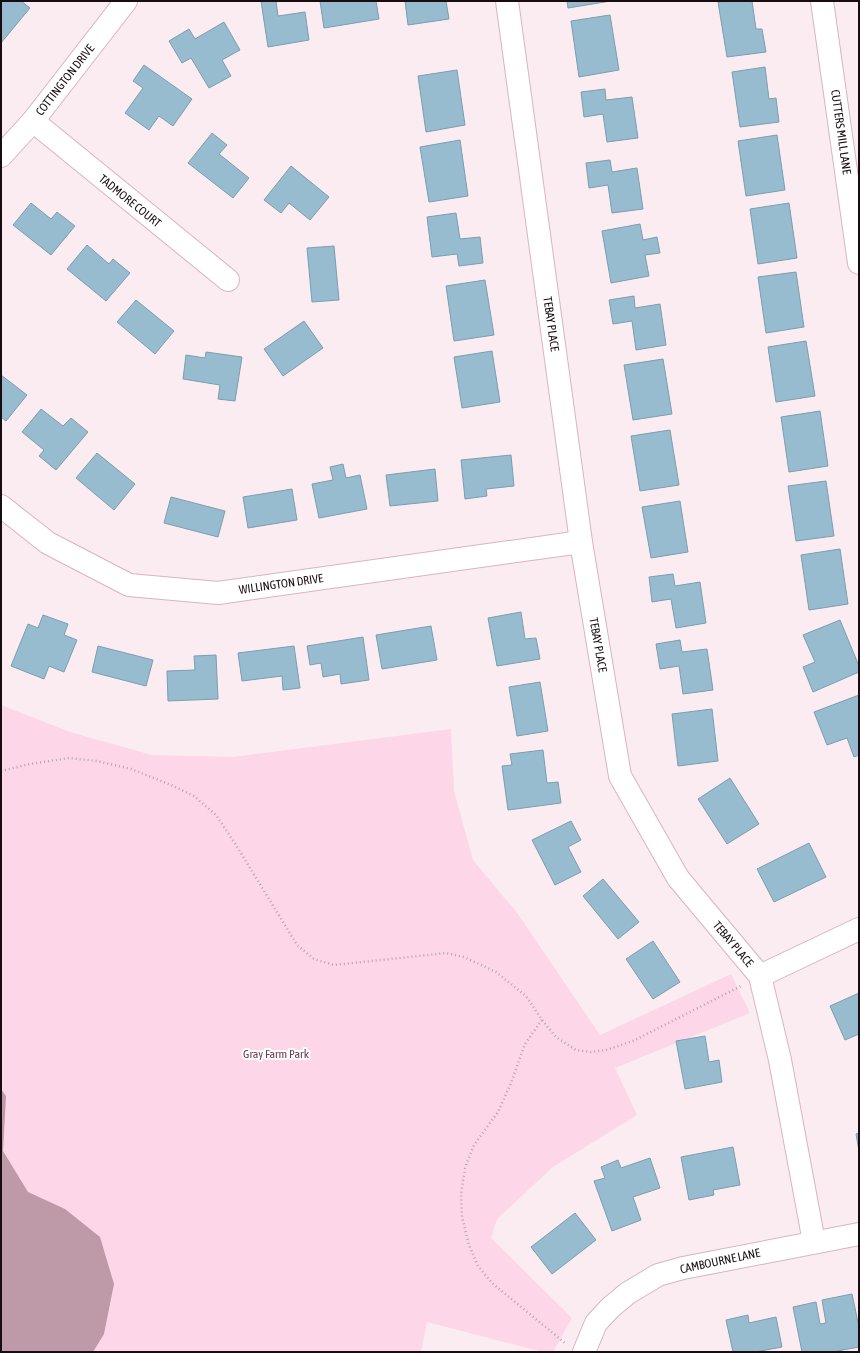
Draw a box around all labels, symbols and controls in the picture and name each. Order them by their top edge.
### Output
street label: COTTINGTON DRIVE [33,42,97,118]
street label: CUTTERS MILL LANE [828,89,854,175]
street label: TADMORE COURT [96,172,164,231]
street label: TEBAY PLACE [540,296,562,352]
street label: WILLINGTON DRIVE [238,571,324,597]
street label: TEBAY PLACE [586,617,610,673]
street label: TEBAY PLACE [710,918,756,970]
park label: Gray Farm Park [243,1047,310,1061]
street label: CAMBOURNE LANE [679,1246,761,1276]

